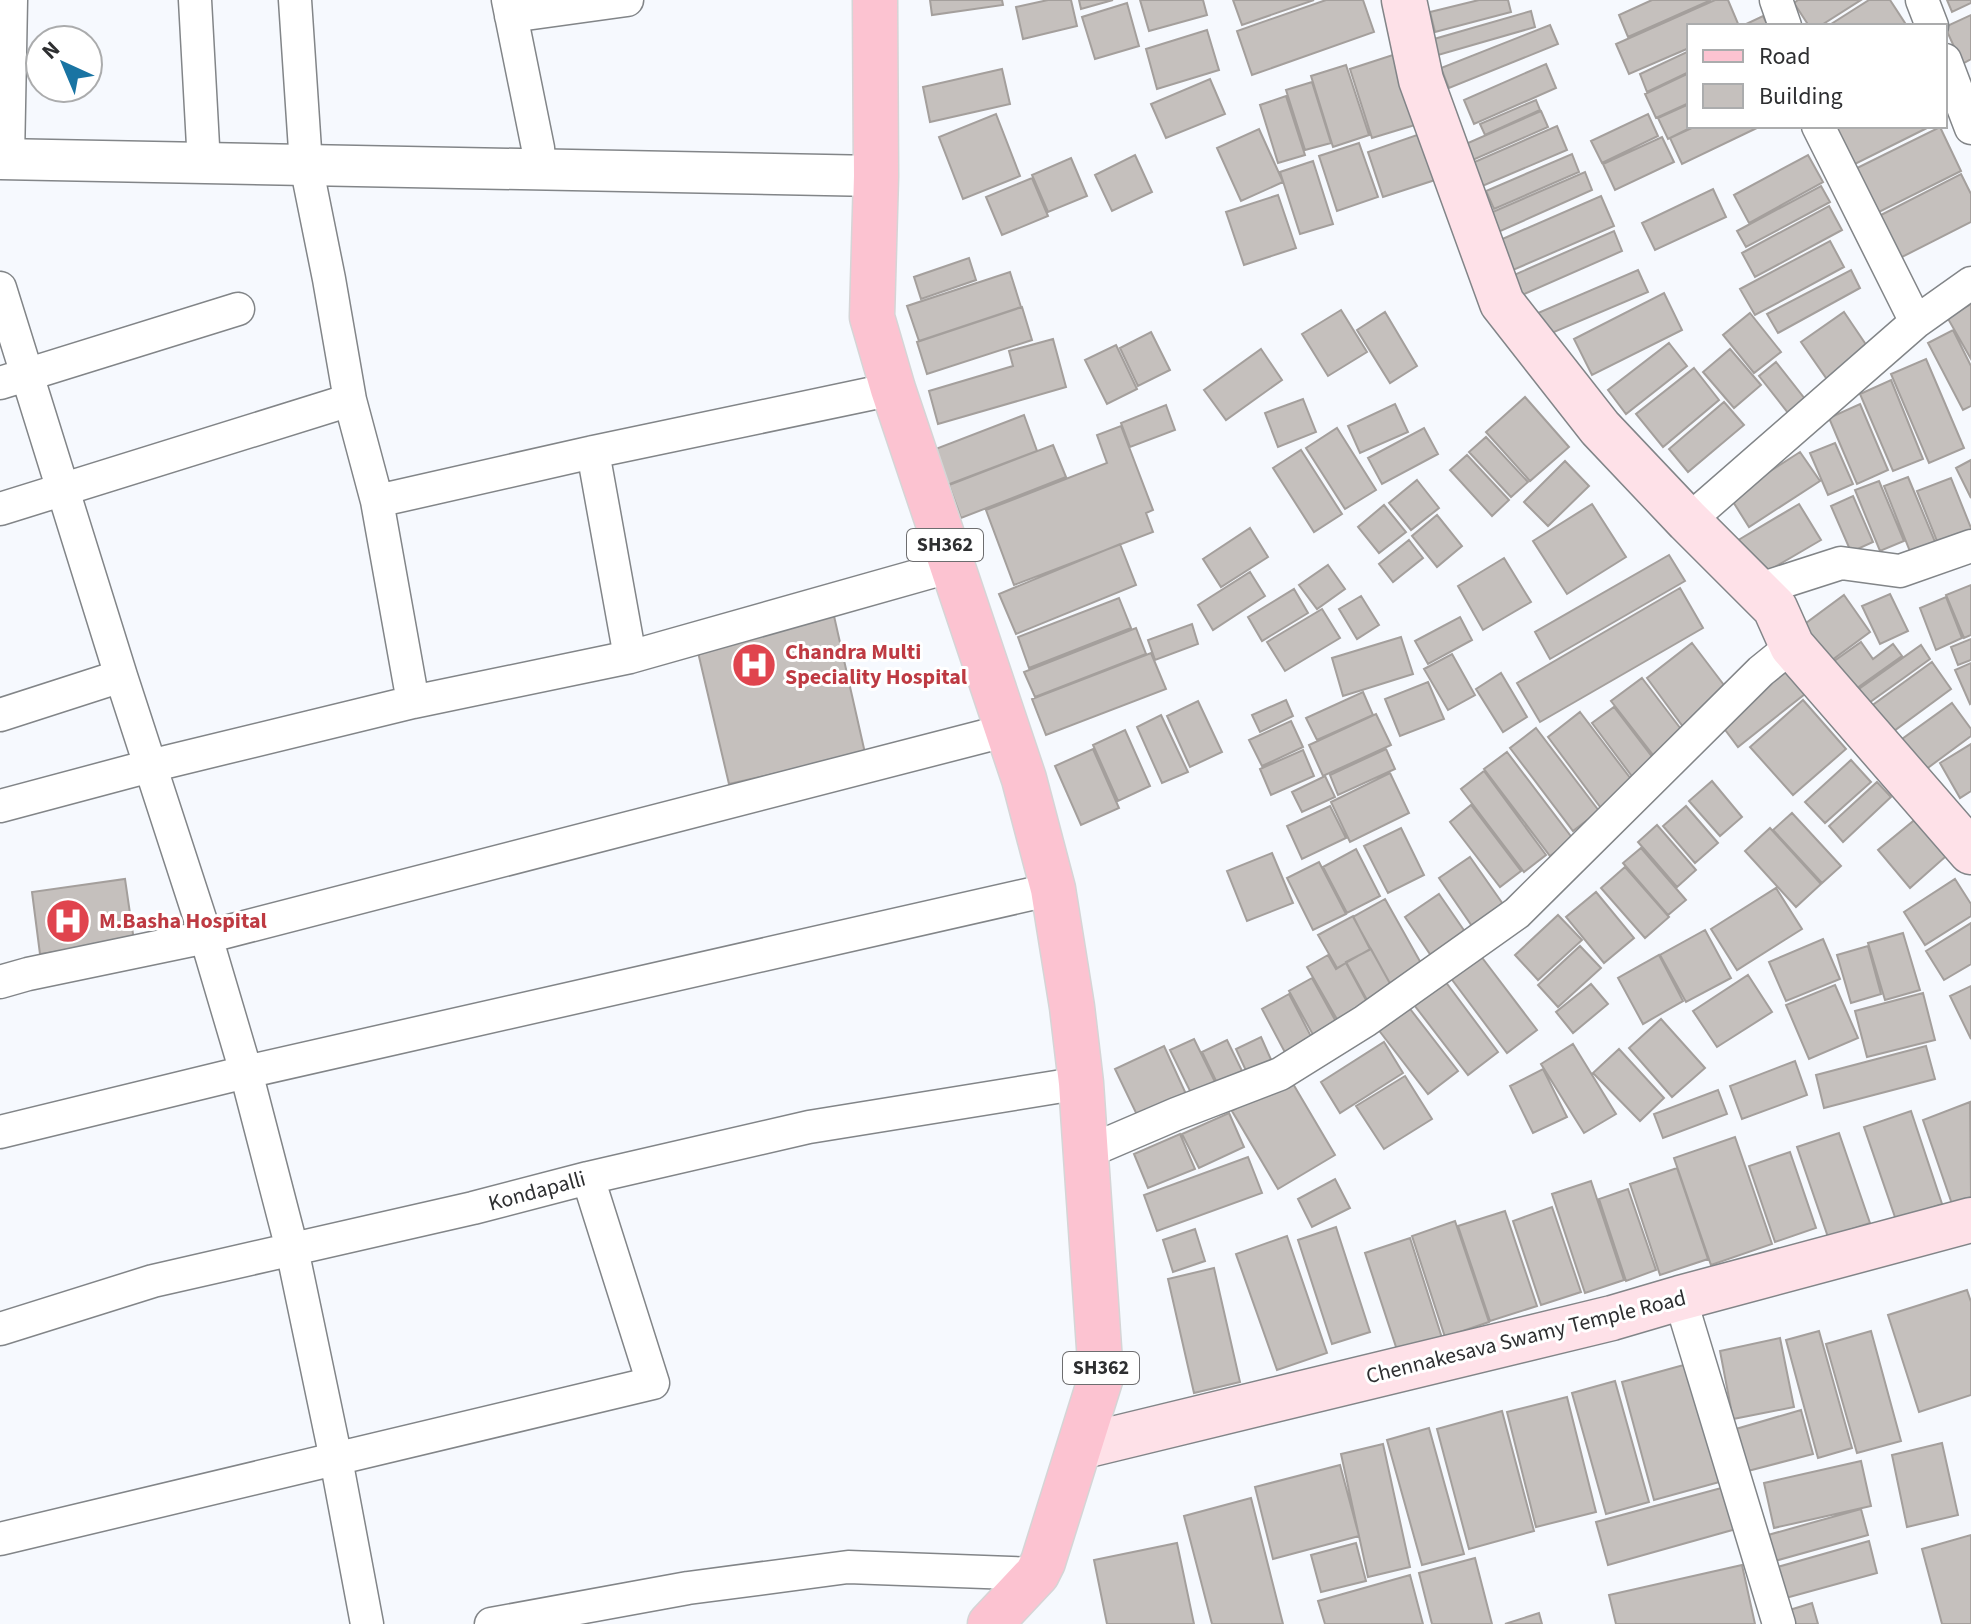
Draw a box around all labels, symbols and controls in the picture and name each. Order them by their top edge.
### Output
north arrow [24,24,104,104]
legend [1687,24,1947,128]
text: N [34,34,67,67]
text: Road [1759,39,1811,74]
text: Building [1759,79,1843,114]
road number: SH362 [907,529,983,561]
place label: Chandra Multi Speciality Hospital [785,636,968,693]
hospital icon: Chandra Multi Speciality Hospital [730,641,778,689]
hospital icon: M.Basha Hospital [44,897,92,945]
place label: M.Basha Hospital [99,905,267,937]
street label: Kondapalli [485,1163,589,1219]
street label: Chennakesava Swamy Temple Road [1363,1282,1689,1392]
road number: SH362 [1063,1352,1139,1384]

